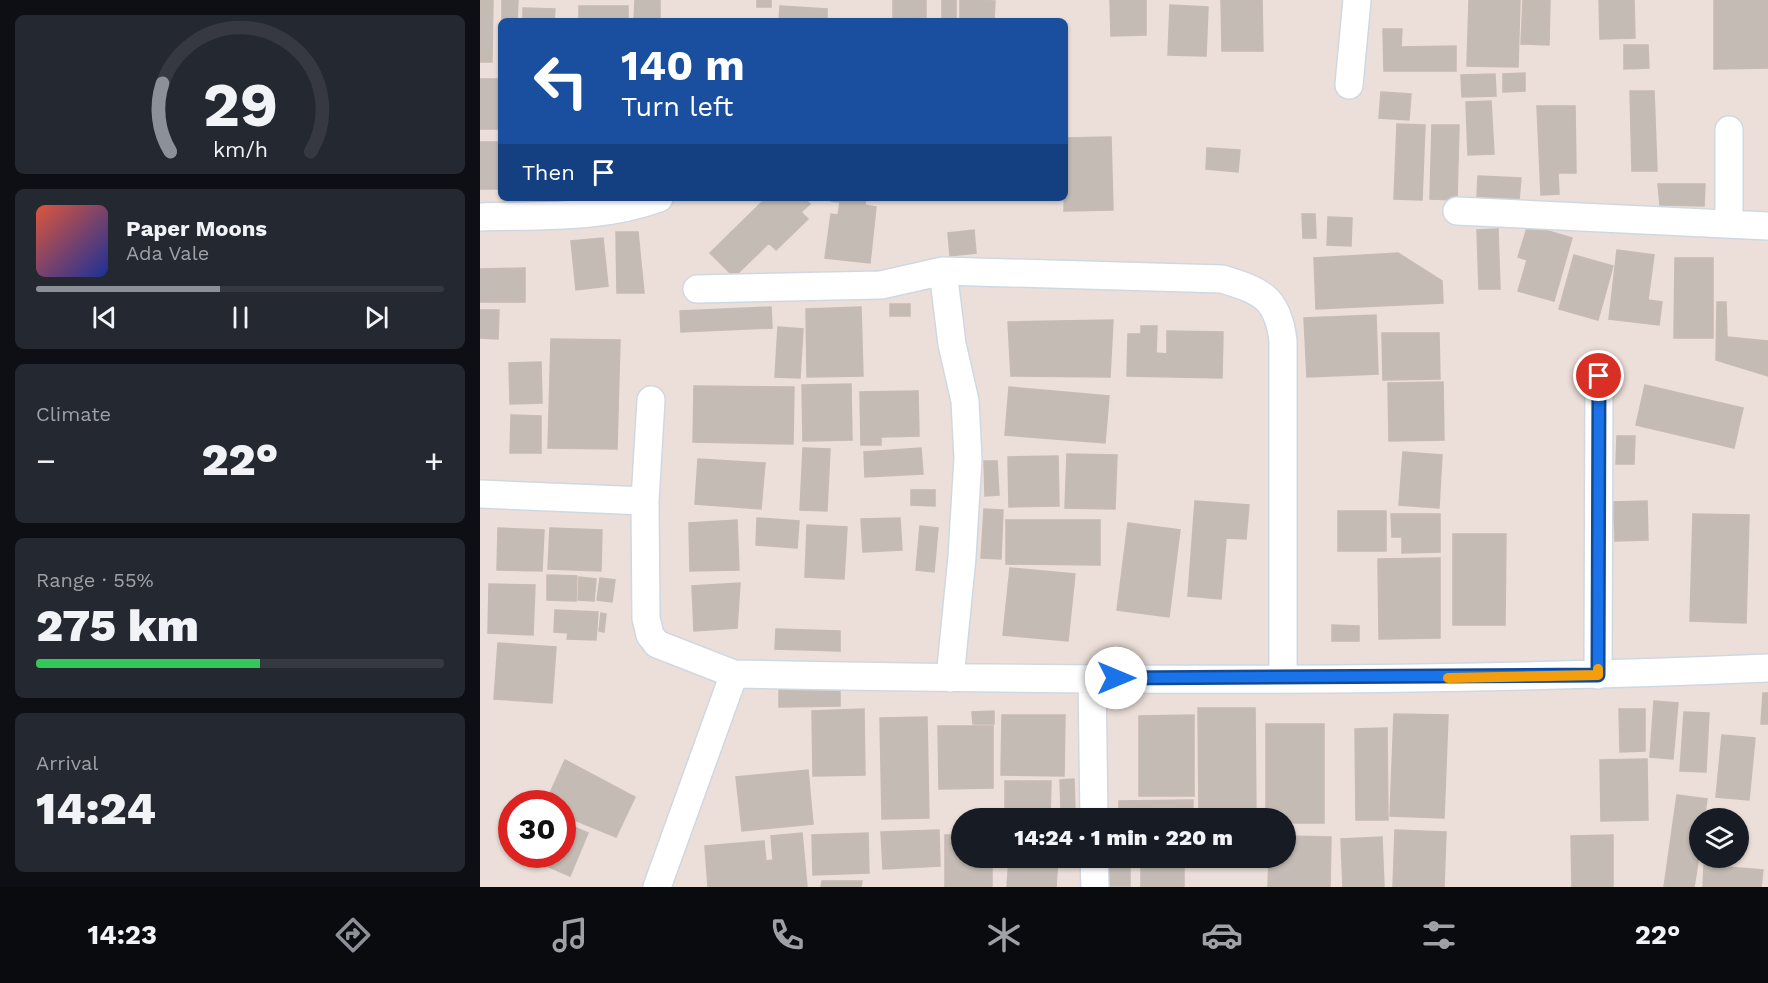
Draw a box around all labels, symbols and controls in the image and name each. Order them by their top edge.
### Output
text: 140 m [621,41,745,90]
icon: left [522,42,600,120]
text: 29 [202,68,278,141]
text: Turn left [621,91,733,123]
text: km/h [212,137,268,162]
icon: arrive [587,156,620,189]
text: Then [522,160,575,185]
text: Paper Moons [126,216,267,241]
text: Ada Vale [126,241,209,265]
icon: previous [88,301,121,334]
icon: pause [224,301,257,334]
icon: next [360,301,393,334]
pin [1573,350,1624,401]
icon: arrive [1582,359,1615,392]
text: Climate [36,402,111,426]
text: 22° [202,433,278,486]
text: − [36,441,56,480]
text: + [424,441,444,480]
text: Range · 55% [36,568,154,592]
text: 275 km [36,599,199,652]
position arrow [1084,646,1148,710]
text: Arrival [36,751,98,775]
text: 14:24 [36,782,156,835]
speed limit sign: 30 [498,790,576,868]
map controls [1689,808,1749,868]
button: layers [1689,808,1749,868]
text: 14:24 · 1 min · 220 m [1014,825,1233,850]
icon: directions [332,914,374,956]
icon: music [549,914,591,956]
icon: phone [766,914,808,956]
icon: climate [983,914,1025,956]
icon: car [1201,914,1243,956]
icon: filters [1418,914,1460,956]
text: 14:23 [88,919,157,951]
text: 22° [1635,919,1680,951]

